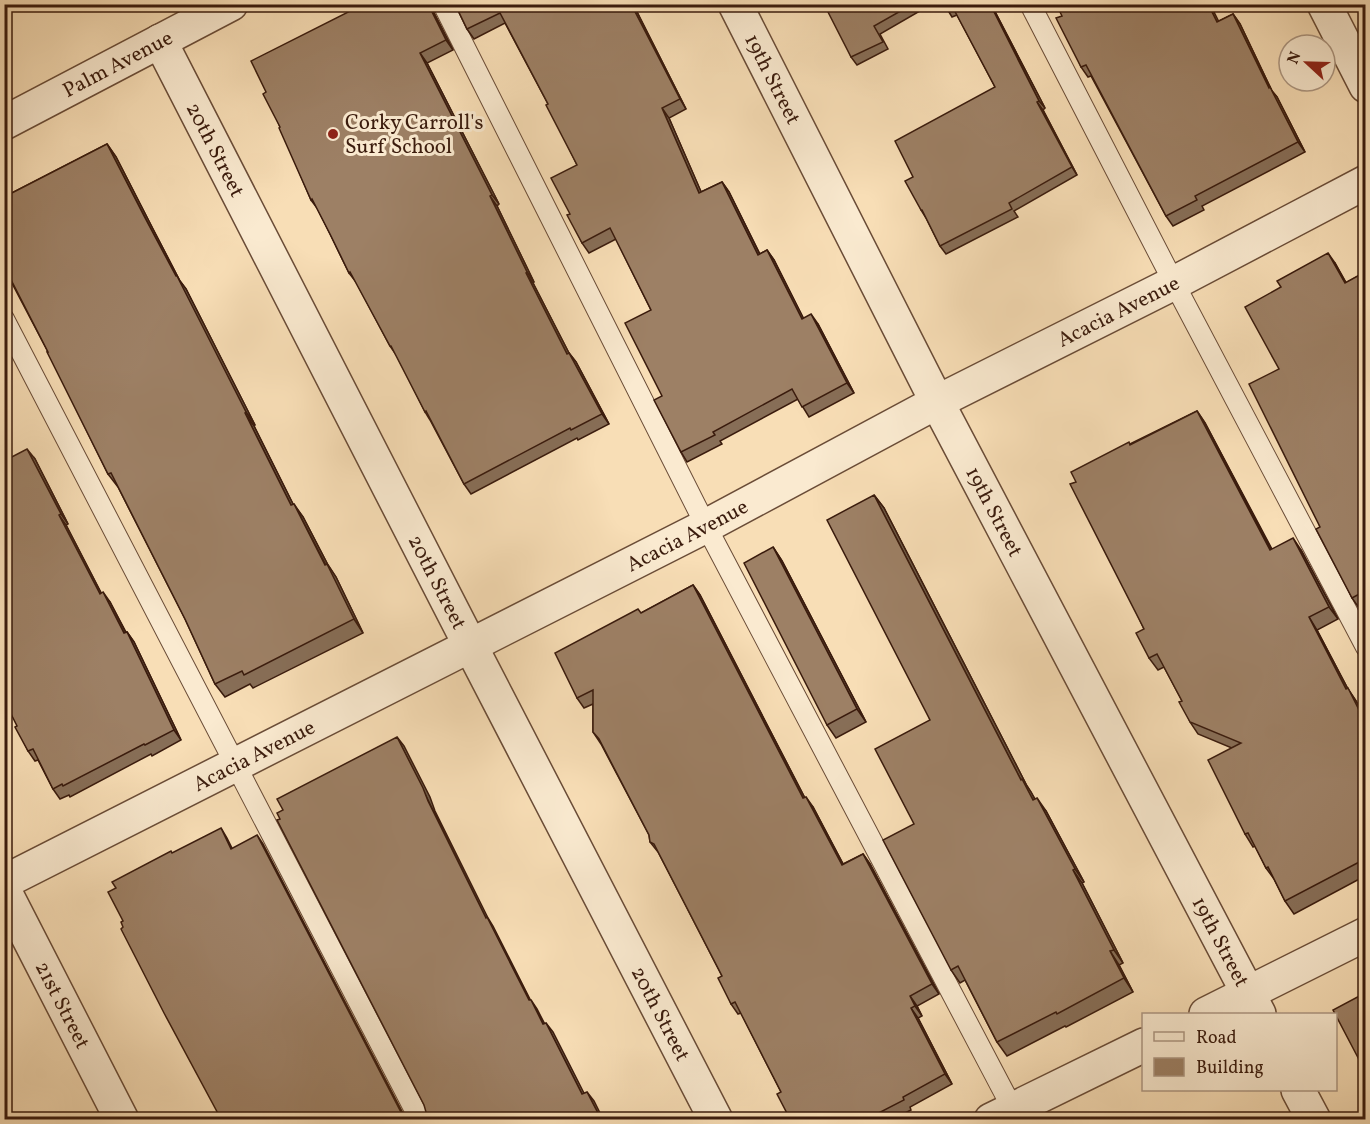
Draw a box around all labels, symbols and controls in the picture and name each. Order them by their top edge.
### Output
street label: Palm Avenue [58,24,178,106]
street label: 19th Street [737,29,807,130]
north arrow [1277,33,1337,93]
text: N [1283,48,1307,68]
street label: 20th Street [178,98,251,203]
place label: Corky Carroll's Surf School [345,109,484,162]
marker: Corky Carroll's Surf School [326,127,340,141]
street label: Acacia Avenue [1053,269,1185,355]
street label: 19th Street [958,462,1029,562]
street label: Acacia Avenue [622,493,754,580]
street label: 20th Street [400,530,473,635]
street label: Acacia Avenue [188,714,320,800]
street label: 19th Street [1184,892,1255,992]
street label: 21st Street [27,957,96,1054]
street label: 20th Street [623,962,696,1067]
legend [1142,1013,1337,1091]
text: Road [1196,1026,1237,1051]
text: Building [1196,1056,1264,1081]

